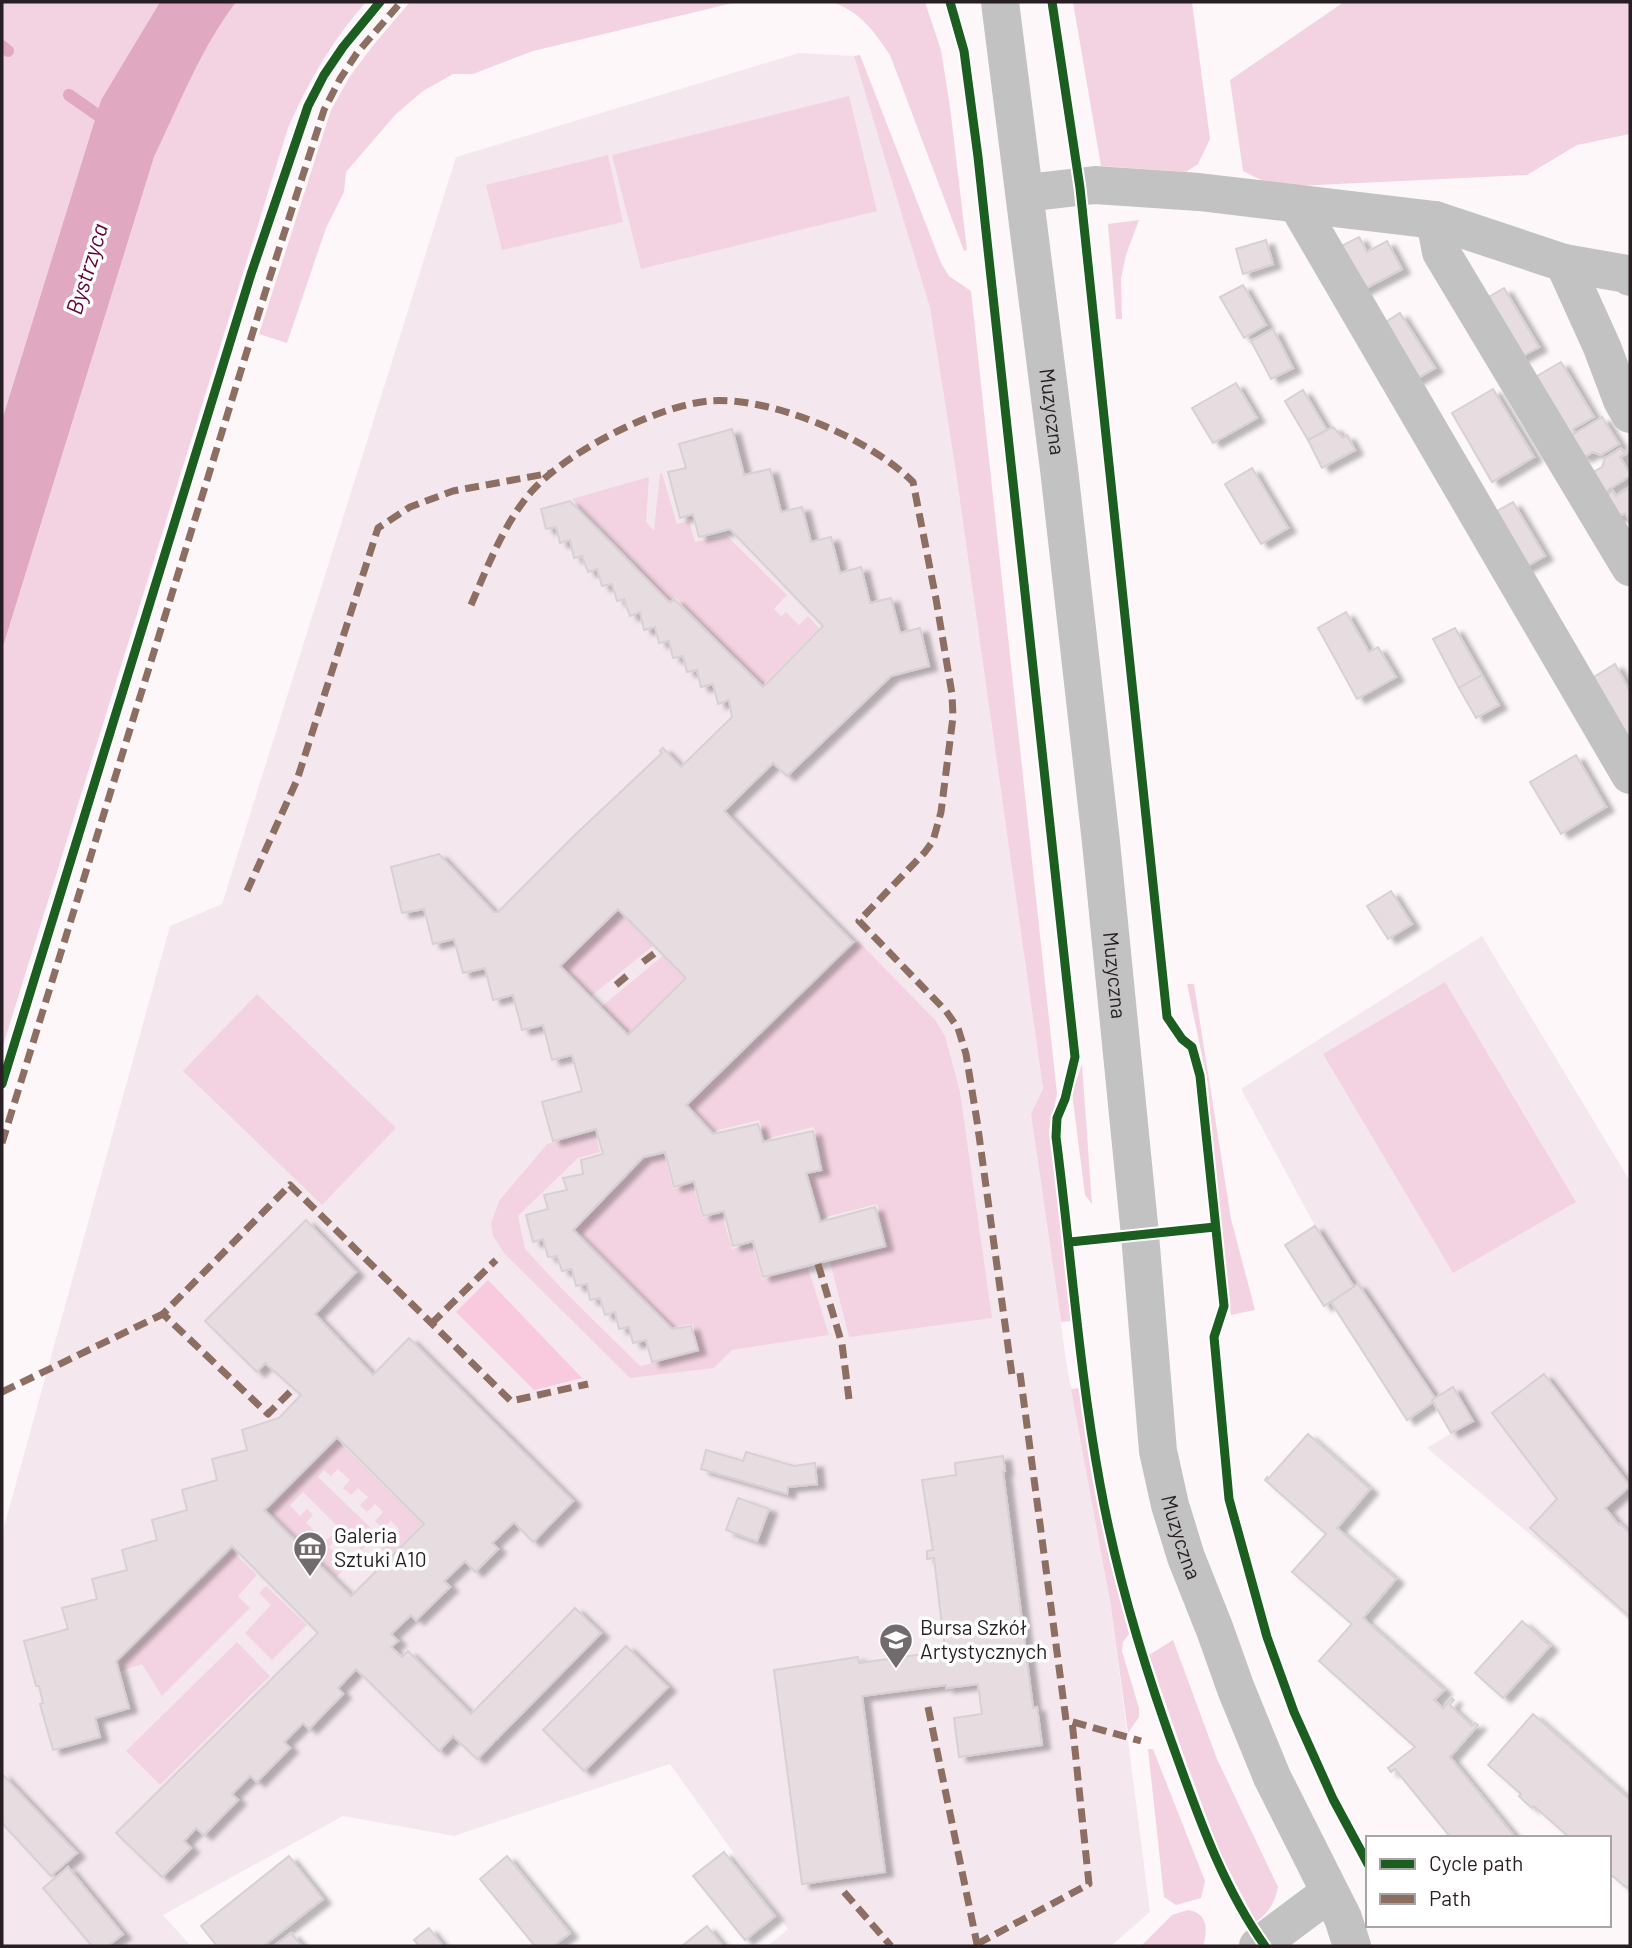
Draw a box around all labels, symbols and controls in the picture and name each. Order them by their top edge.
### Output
water label: Bystrzyca [59,220,113,318]
street label: Muzyczna [1035,367,1071,456]
street label: Muzyczna [1099,930,1132,1020]
street label: Muzyczna [1157,1492,1208,1583]
place label: Galeria Sztuki A10 [334,1522,427,1571]
museum icon: Galeria Sztuki A10 [291,1529,329,1578]
place label: Bursa Szkół Artystycznych [920,1614,1047,1663]
school or university icon: Bursa Szkół Artystycznych [877,1621,915,1670]
legend [1366,1836,1611,1927]
text: Cycle path [1429,1850,1523,1875]
text: Path [1429,1885,1471,1910]

